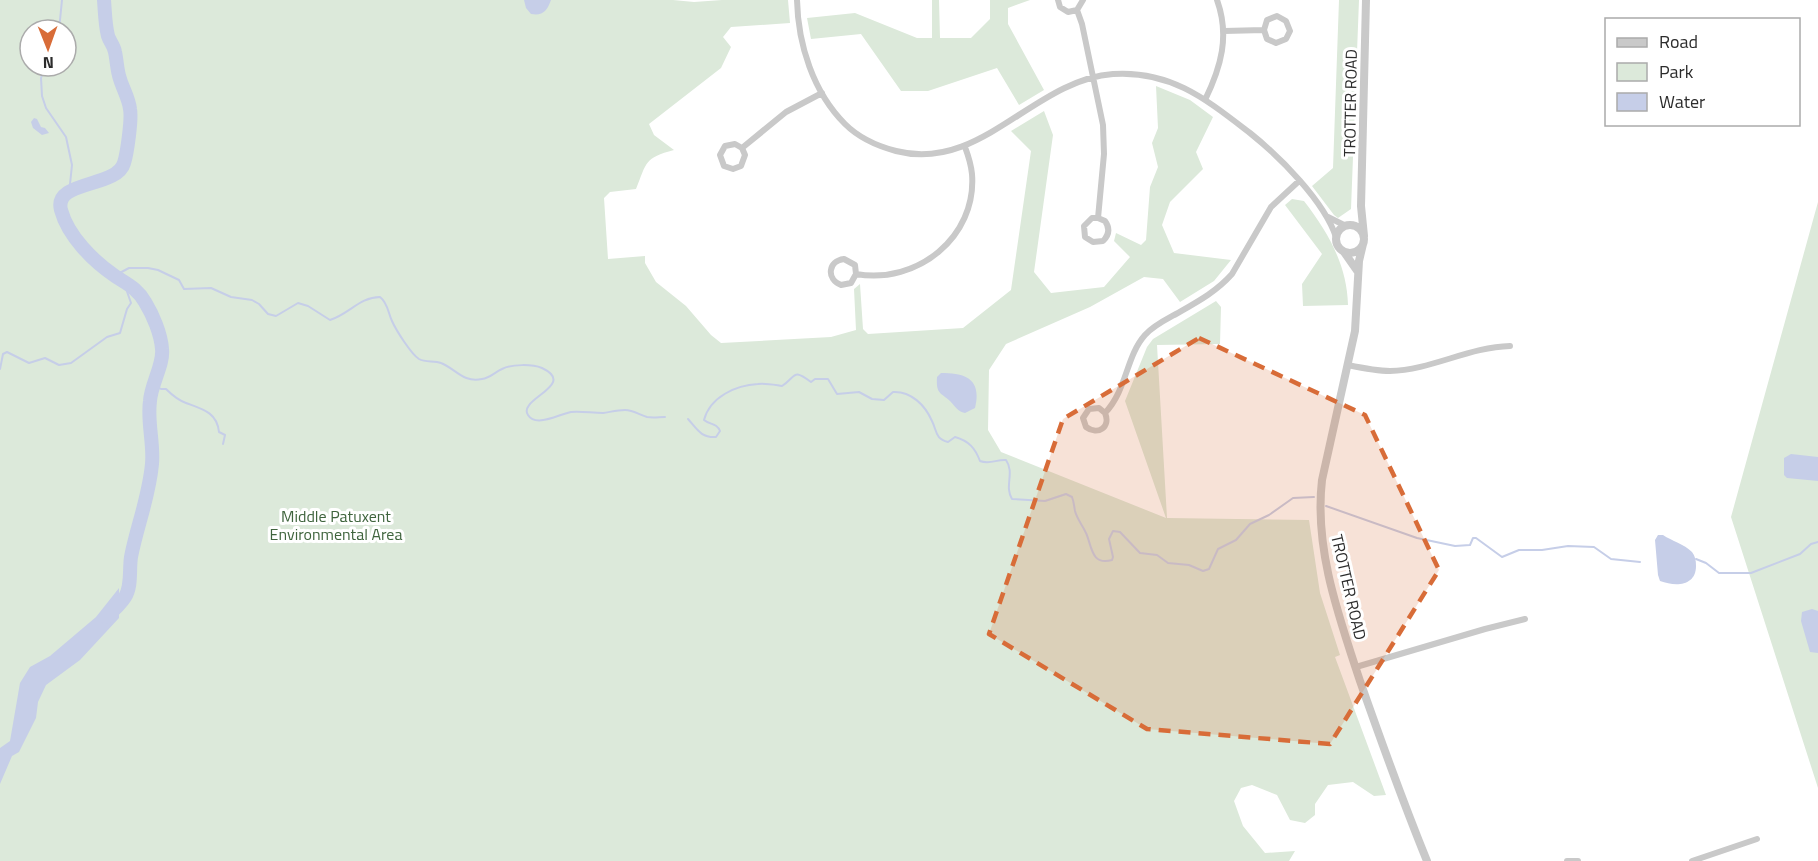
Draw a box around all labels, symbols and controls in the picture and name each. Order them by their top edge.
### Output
north arrow [18,18,78,78]
legend [1605,18,1800,126]
text: Road [1659,28,1698,55]
street label: TROTTER ROAD [1337,49,1363,157]
text: N [43,51,54,75]
text: Park [1659,58,1694,85]
text: Water [1659,88,1705,115]
park label: Middle Patuxent Environmental Area [270,504,402,546]
street label: TROTTER ROAD [1325,532,1373,642]

